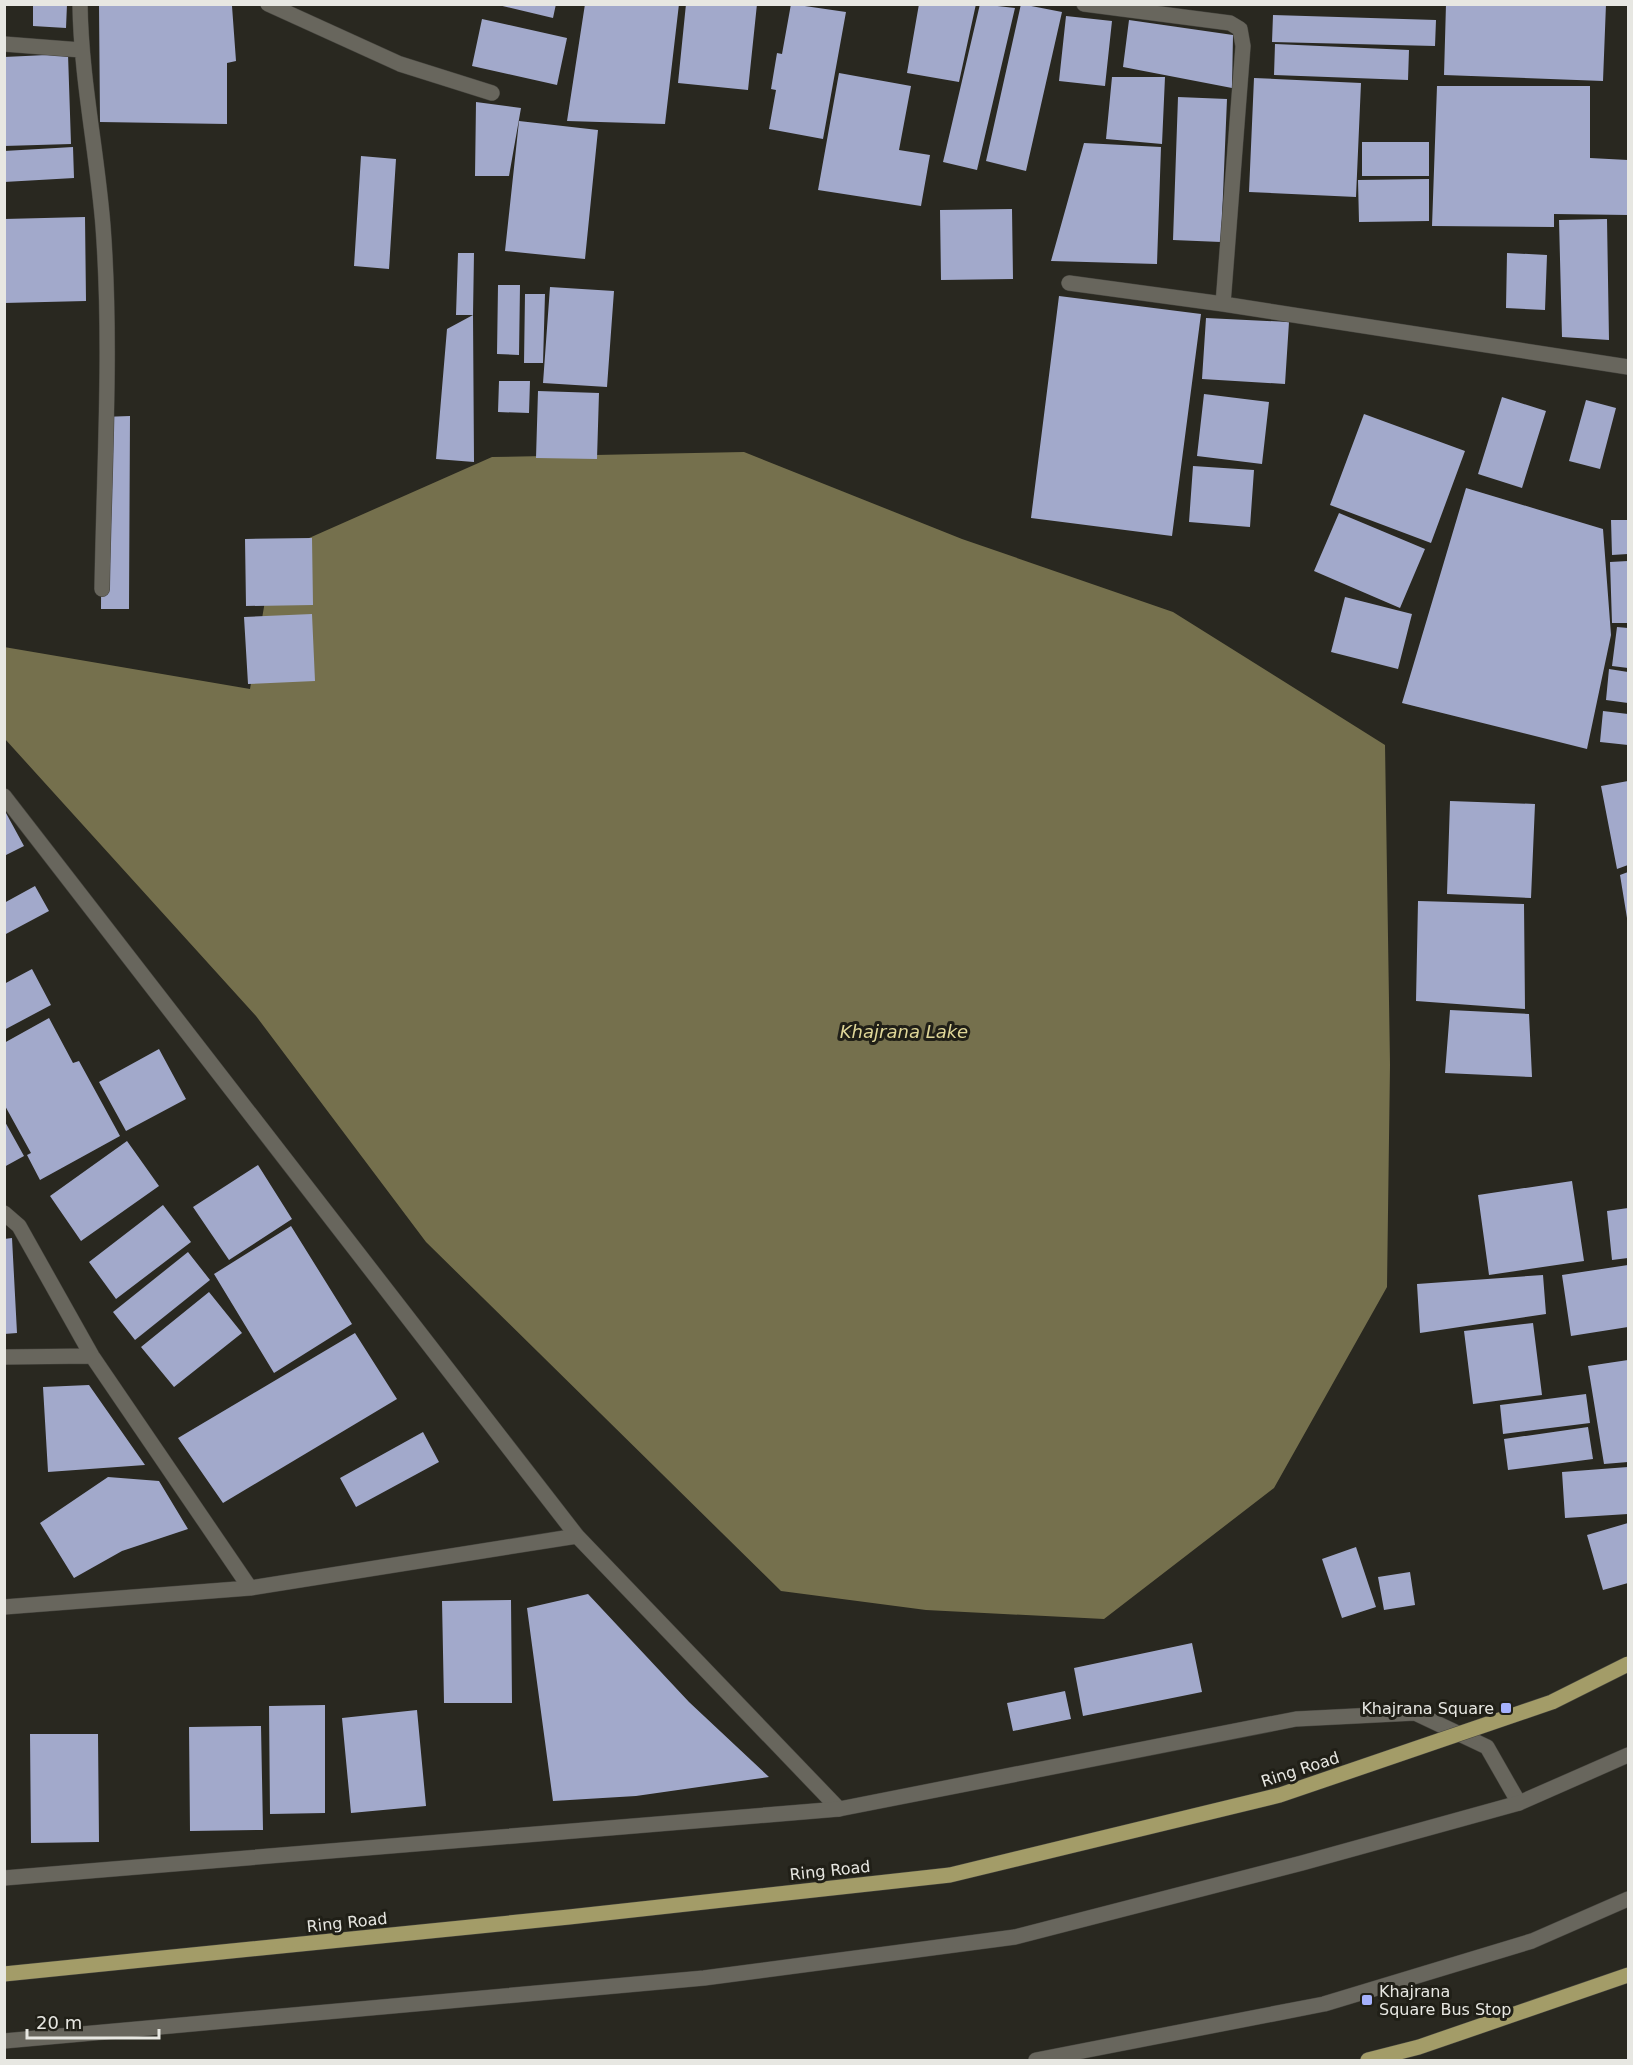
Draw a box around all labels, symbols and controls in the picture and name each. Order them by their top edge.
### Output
water label: Khajrana Lake [840,1021,968,1042]
place label: Khajrana Square [1361,1699,1494,1718]
marker: Khajrana Square [1499,1701,1513,1715]
street label: Ring Road [1259,1748,1342,1791]
street label: Ring Road [789,1857,871,1884]
street label: Ring Road [306,1909,388,1936]
place label: Khajrana Square Bus Stop [1379,1982,1511,2019]
marker: Khajrana Square Bus Stop [1360,1993,1374,2007]
scale bar [27,2002,159,2040]
text: 20 m [36,2012,82,2033]

